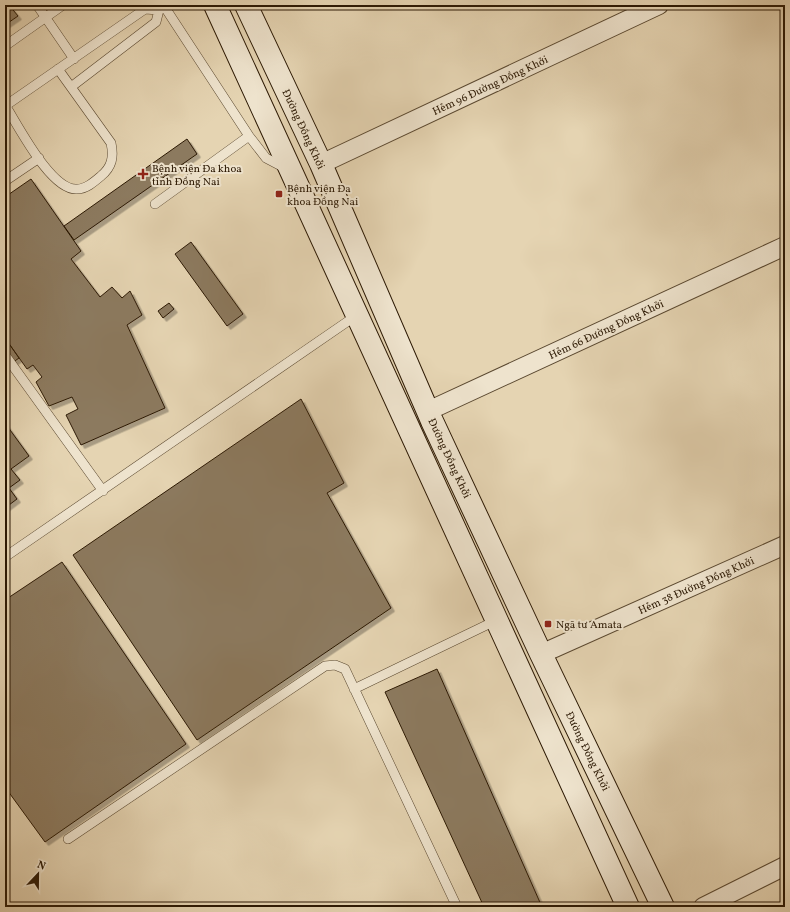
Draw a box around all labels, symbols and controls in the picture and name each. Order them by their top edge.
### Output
street label: Hẻm 96 Đường Đồng Khởi [430,53,551,120]
street label: Đường Đồng Khởi [277,87,328,172]
place label: Bệnh viện Đa khoa tỉnh Đồng Nai [152,162,242,190]
marker: Bệnh viện Đa khoa tỉnh Đồng Nai [137,168,149,180]
place label: Bệnh viện Đa khoa Đồng Nai [287,182,358,210]
marker: Bệnh viện Đa khoa Đồng Nai [274,189,284,199]
street label: Hẻm 66 Đường Đồng Khởi [547,297,667,364]
street label: Đường Đồng Khởi [423,416,474,501]
street label: Hẻm 38 Đường Đồng Khởi [636,554,757,619]
place label: Ngã tư Amata [556,618,623,633]
marker: Ngã tư Amata [543,619,553,629]
street label: Đường Đồng Khởi [561,709,612,794]
north arrow [18,854,58,894]
text: N [35,858,48,875]

